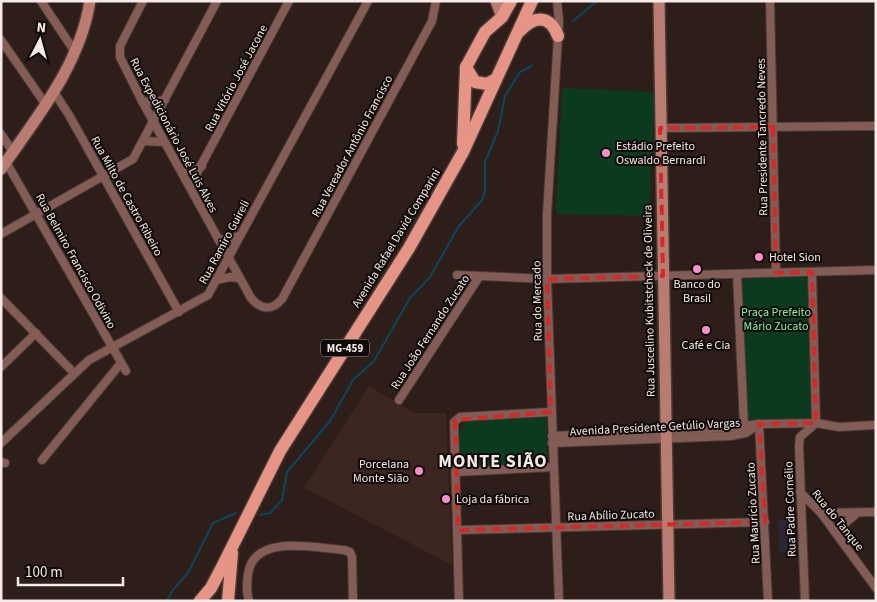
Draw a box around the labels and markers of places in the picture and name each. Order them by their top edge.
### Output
place label: Estádio Prefeito Oswaldo Bernardi [616,138,706,169]
marker: Estádio Prefeito Oswaldo Bernardi [600,147,612,159]
place label: Hotel Sion [769,249,821,266]
marker: Hotel Sion [753,251,765,263]
marker: Banco do Brasil [691,263,703,275]
place label: Banco do Brasil [674,276,720,307]
marker: Café e Cia [700,324,712,336]
place label: Café e Cia [682,337,730,354]
place label: Porcelana Monte Sião [353,456,409,487]
marker: Porcelana Monte Sião [413,465,425,477]
place label: Loja da fábrica [456,491,529,508]
marker: Loja da fábrica [440,493,452,505]

